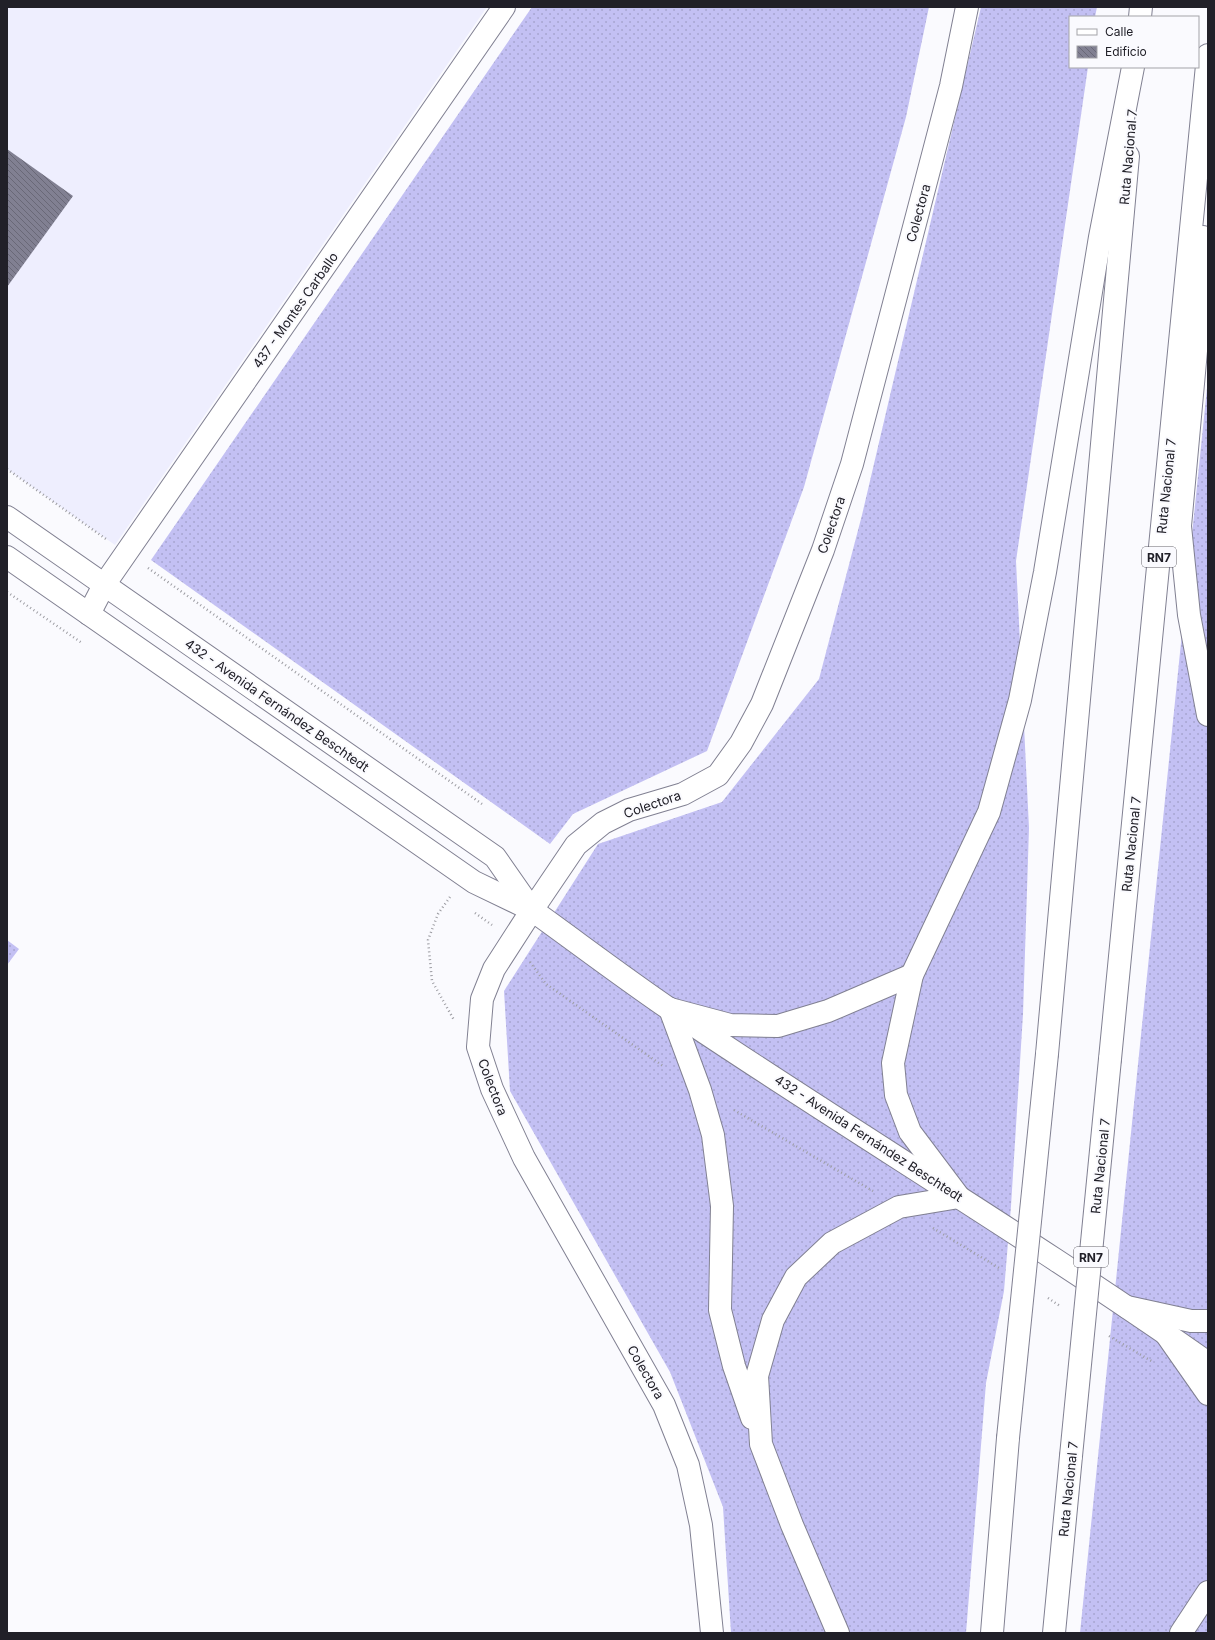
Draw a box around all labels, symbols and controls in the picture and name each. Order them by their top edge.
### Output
legend [1069,16,1199,68]
text: Calle [1105,24,1133,39]
text: Edificio [1105,44,1147,59]
street label: Ruta Nacional 7 [1116,109,1140,205]
street label: Colectora [903,182,933,244]
street label: 437 - Montes Carballo [249,249,341,371]
street label: Ruta Nacional 7 [1153,437,1179,535]
street label: Colectora [814,494,848,556]
road number: RN7 [1142,547,1176,567]
street label: 432 - Avenida Fernández Beschtedt [182,635,372,775]
street label: Colectora [621,787,683,821]
street label: Ruta Nacional 7 [1118,795,1144,893]
street label: Colectora [475,1056,511,1118]
street label: 432 - Avenida Fernández Beschtedt [772,1071,966,1205]
street label: Ruta Nacional 7 [1087,1117,1113,1215]
road number: RN7 [1074,1247,1108,1267]
street label: Colectora [624,1342,668,1402]
street label: Ruta Nacional 7 [1055,1440,1081,1538]

